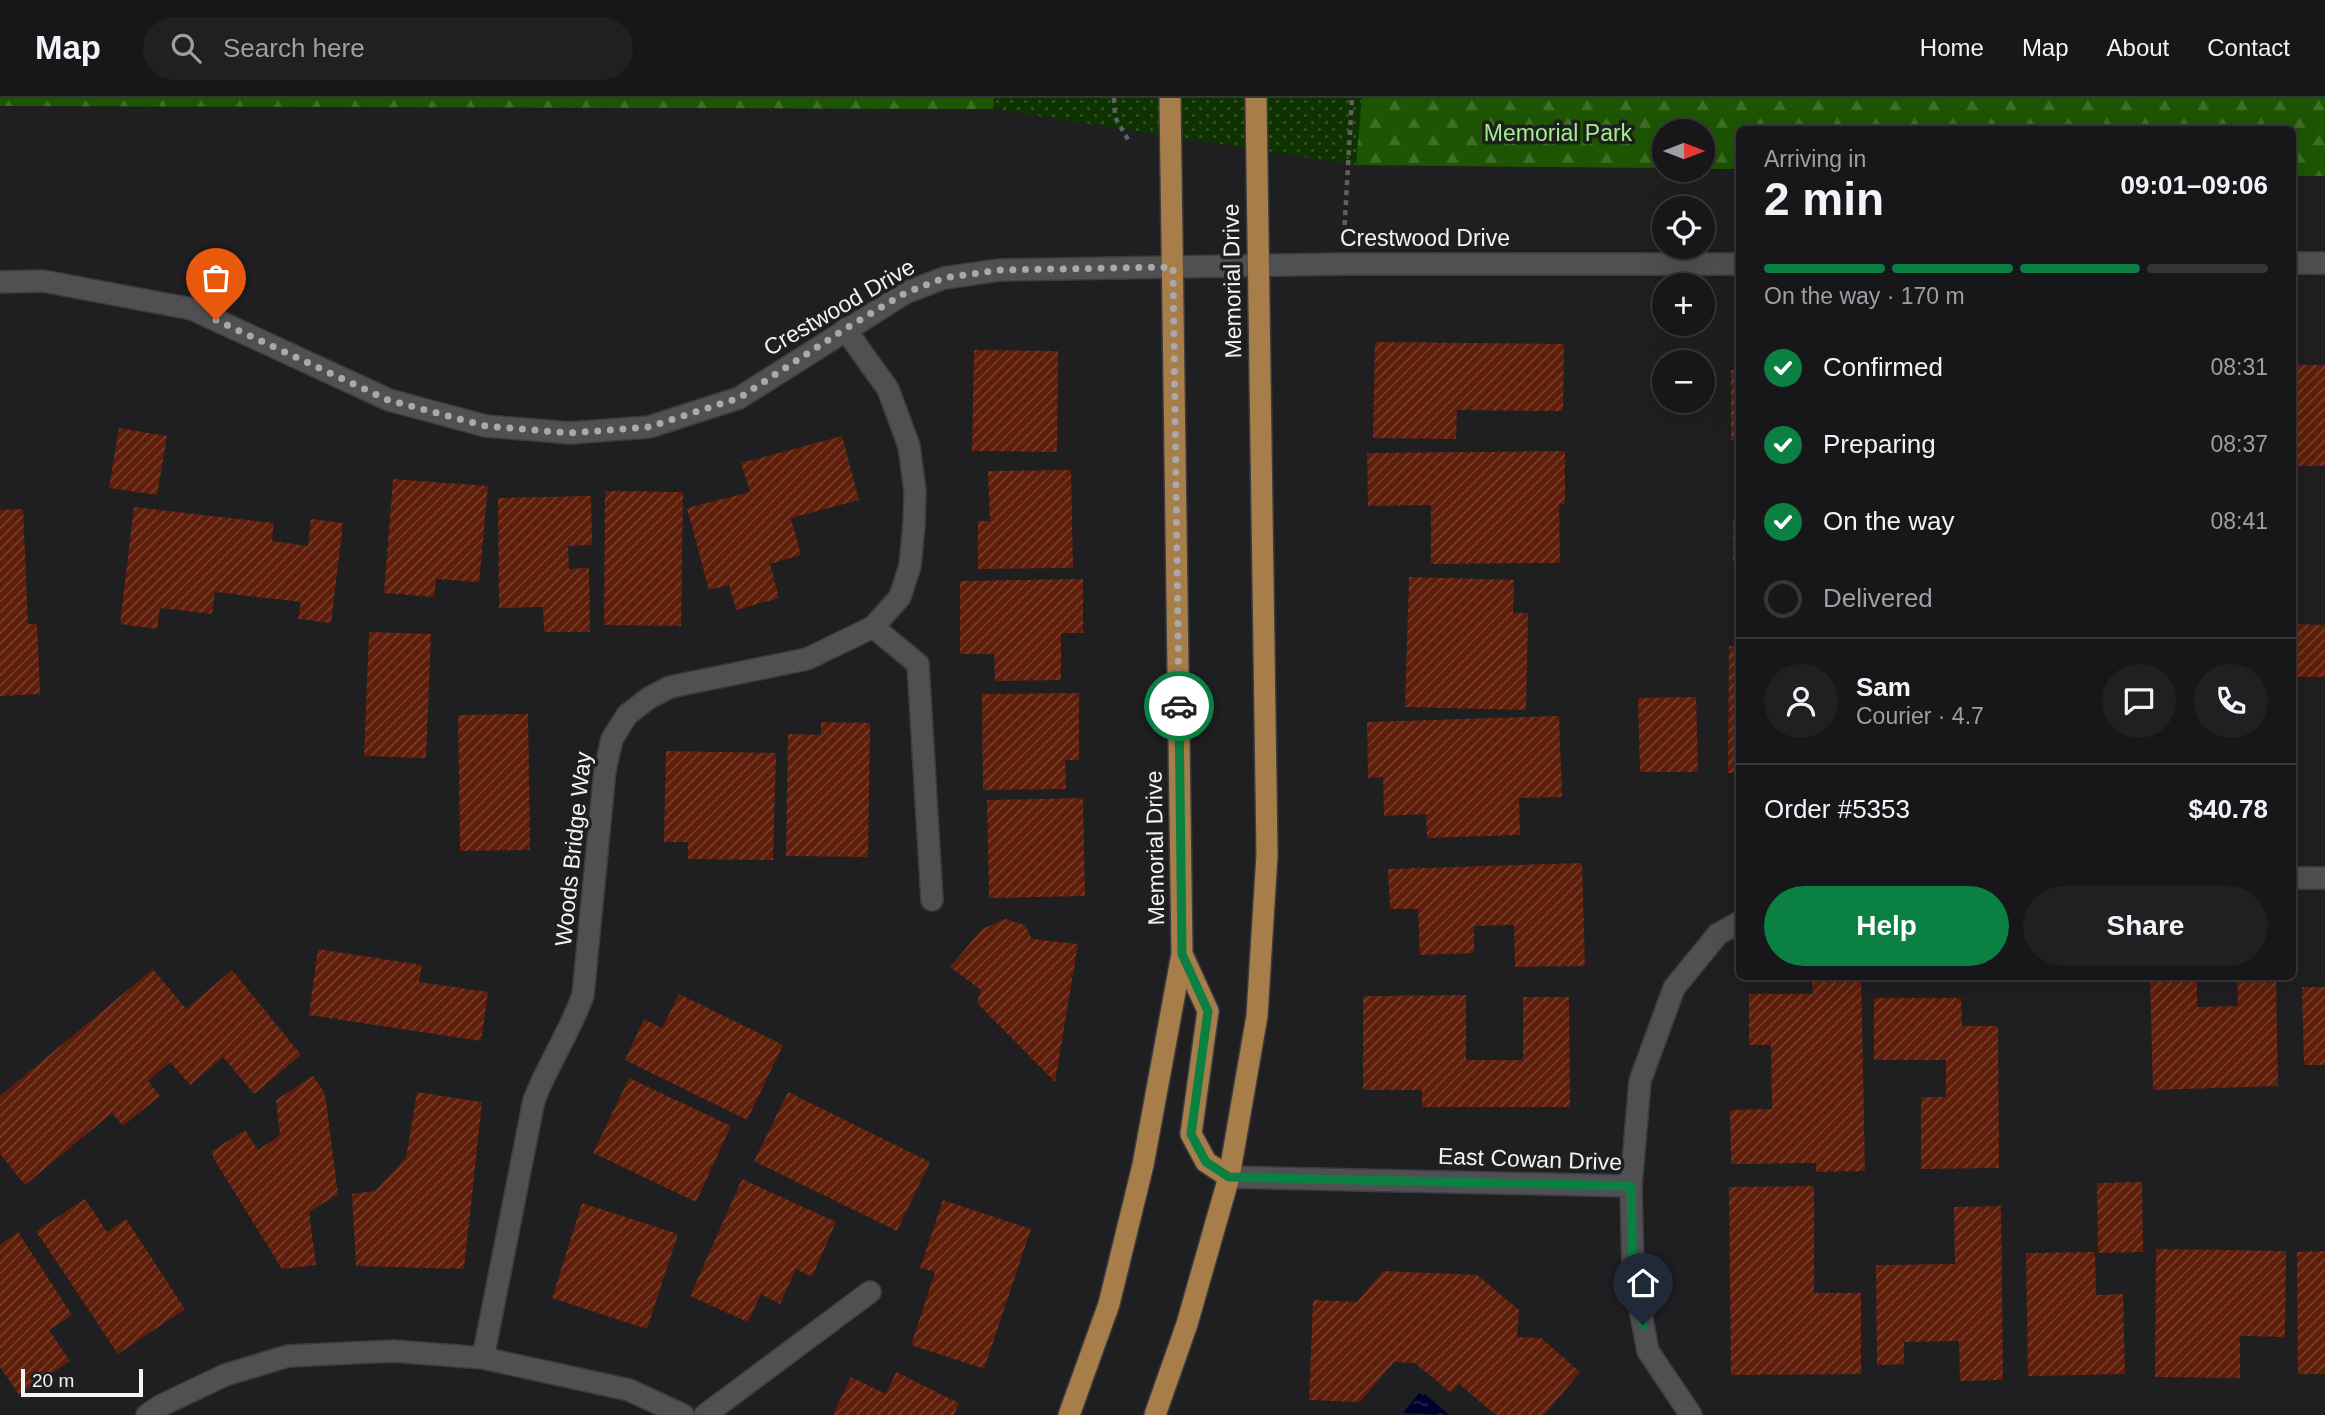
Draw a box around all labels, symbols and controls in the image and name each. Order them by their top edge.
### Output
search box [143,17,633,80]
text: Map [35,29,101,66]
icon: search [167,29,205,67]
text: Search here [223,33,365,63]
text: Home [1920,34,1984,61]
text: Map [2022,34,2069,61]
text: About [2107,34,2169,61]
text: Contact [2207,34,2290,61]
north arrow [1652,119,1715,182]
map controls [1652,119,1715,413]
park label: Memorial Park [1484,120,1633,146]
text: Arriving in [1764,146,1866,172]
text: 09:01–09:06 [2121,170,2268,200]
text: 2 min [1764,173,1884,225]
button: locate [1652,196,1715,259]
street label: Memorial Drive [1218,203,1246,359]
street label: Crestwood Drive [1340,225,1510,251]
pin [186,248,246,320]
street label: Crestwood Drive [759,253,919,361]
icon: bag [197,259,235,297]
button: + [1652,273,1715,336]
text: On the way · 170 m [1764,283,1965,309]
icon: check [1764,349,1802,387]
button: − [1652,350,1715,413]
text: Confirmed [1823,352,1943,382]
text: 08:31 [2210,354,2268,380]
icon: check [1764,426,1802,464]
text: Preparing [1823,429,1936,459]
text: 08:37 [2210,431,2268,457]
icon: check [1764,503,1802,541]
text: On the way [1823,506,1955,536]
text: 08:41 [2210,508,2268,534]
text: Delivered [1823,583,1933,613]
button: person [1764,664,1838,738]
button: chat [2102,664,2176,738]
button: phone [2194,664,2268,738]
courier [1144,671,1214,741]
text: Sam [1856,672,1911,702]
icon: car [1160,687,1198,725]
text: Courier · 4.7 [1856,703,1984,729]
street label: Woods Bridge Way [550,750,596,948]
street label: Memorial Drive [1141,770,1169,926]
text: Order #5353 [1764,794,1910,824]
text: $40.78 [2188,794,2268,824]
button: Help [1764,886,2009,966]
button: Share [2023,886,2268,966]
street label: East Cowan Drive [1438,1143,1622,1175]
pin [1613,1253,1673,1325]
icon: home [1624,1264,1662,1302]
scale bar [21,1366,144,1398]
text: 20 m [32,1370,74,1391]

